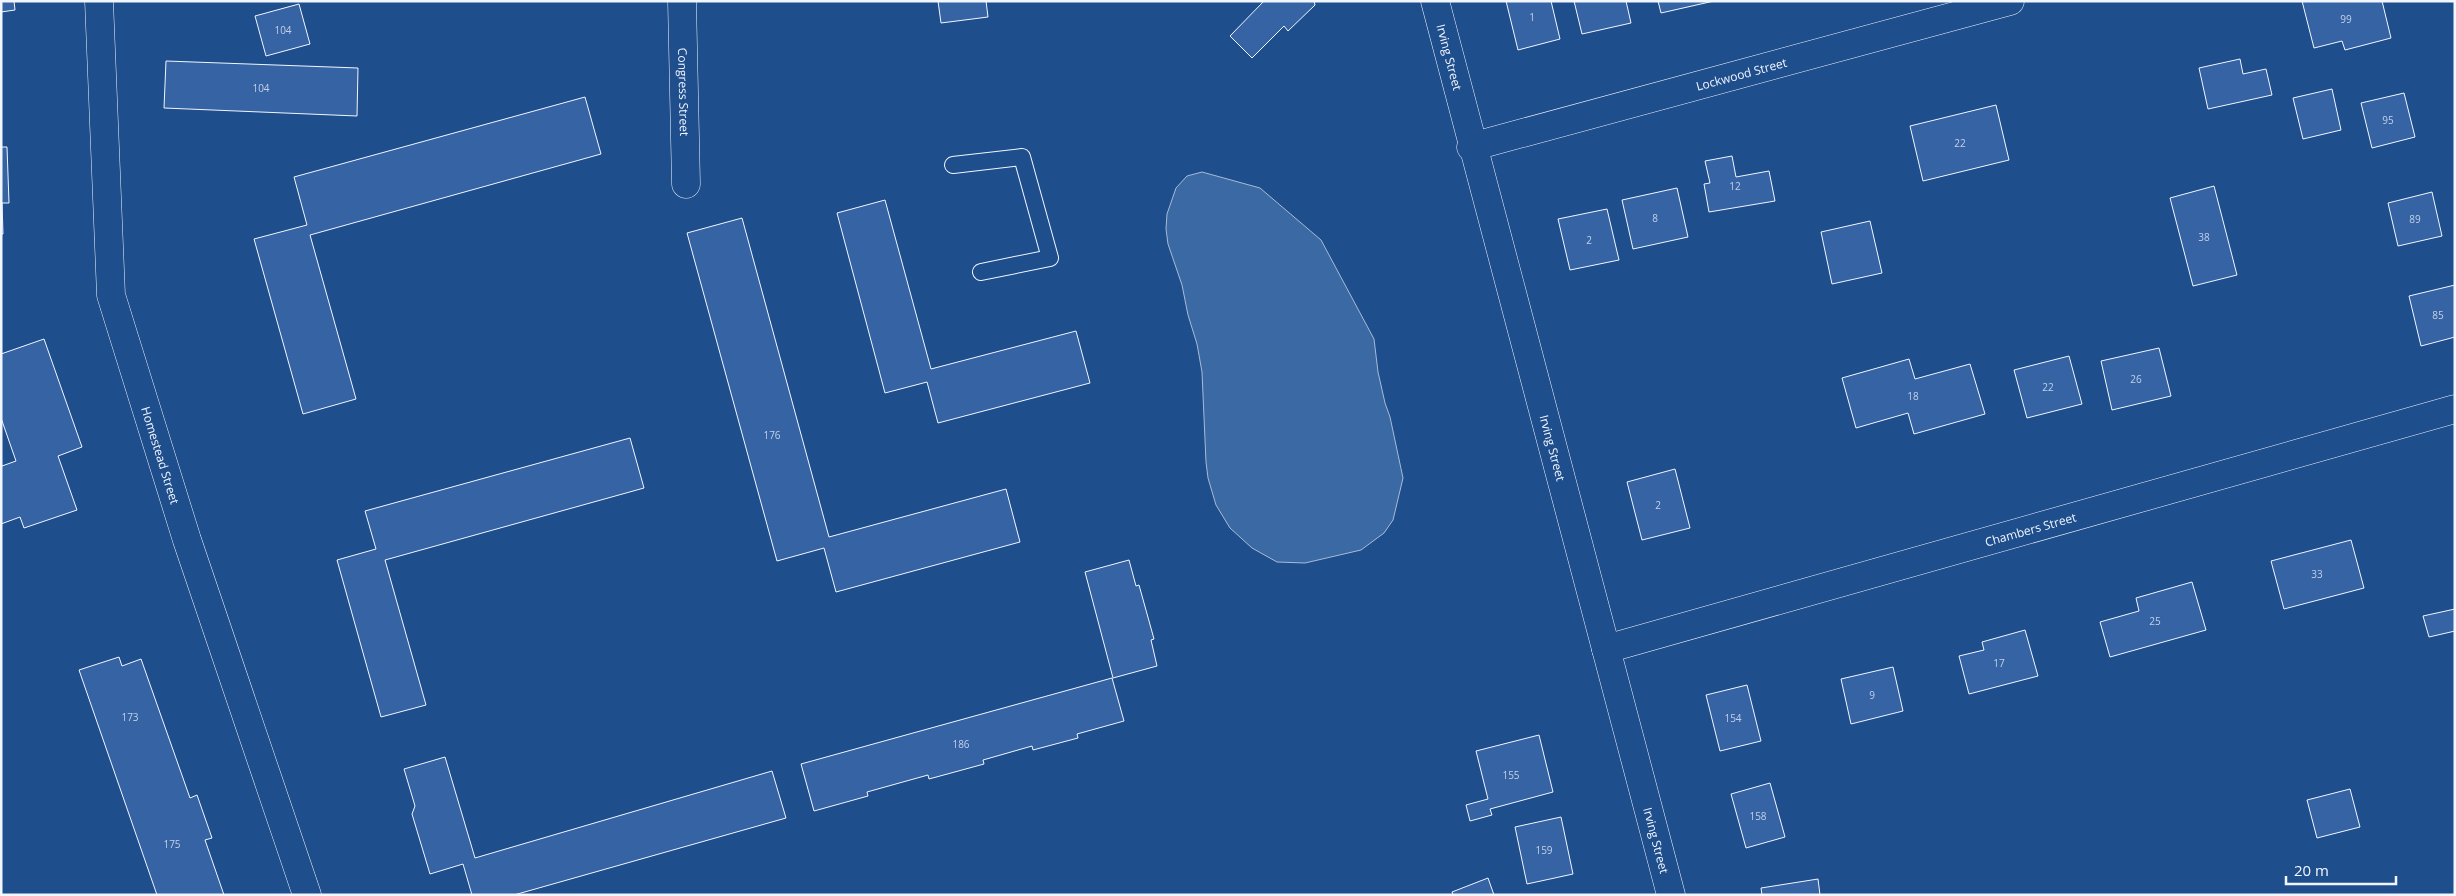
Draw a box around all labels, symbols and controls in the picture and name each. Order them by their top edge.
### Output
house number: 1 [1529,10,1535,24]
house number: 99 [2340,12,2352,26]
street label: Irving Street [1433,22,1467,92]
house number: 104 [274,23,292,37]
street label: Congress Street [675,48,693,136]
street label: Lockwood Street [1694,53,1789,94]
house number: 104 [252,81,270,95]
house number: 95 [2382,113,2394,127]
house number: 22 [1954,136,1966,150]
house number: 12 [1729,179,1741,193]
house number: 8 [1652,211,1658,225]
house number: 89 [2409,212,2421,226]
house number: 38 [2198,230,2210,244]
house number: 2 [1586,233,1592,247]
house number: 85 [2432,308,2444,322]
house number: 26 [2130,372,2142,386]
house number: 22 [2042,380,2054,394]
house number: 18 [1907,389,1919,403]
street label: Homestead Street [138,404,184,506]
street label: Irving Street [1536,413,1570,483]
house number: 176 [763,428,781,442]
house number: 2 [1655,498,1661,512]
street label: Chambers Street [1983,508,2078,550]
house number: 33 [2311,567,2323,581]
house number: 25 [2149,614,2161,628]
house number: 17 [1993,656,2005,670]
house number: 9 [1869,688,1875,702]
house number: 173 [121,710,139,724]
house number: 154 [1724,711,1742,725]
house number: 186 [952,737,970,751]
house number: 155 [1502,768,1520,782]
street label: Irving Street [1640,805,1673,875]
house number: 158 [1749,809,1767,823]
house number: 175 [163,837,181,851]
house number: 159 [1535,843,1553,857]
scale bar [2286,854,2396,886]
text: 20 m [2294,860,2329,880]

